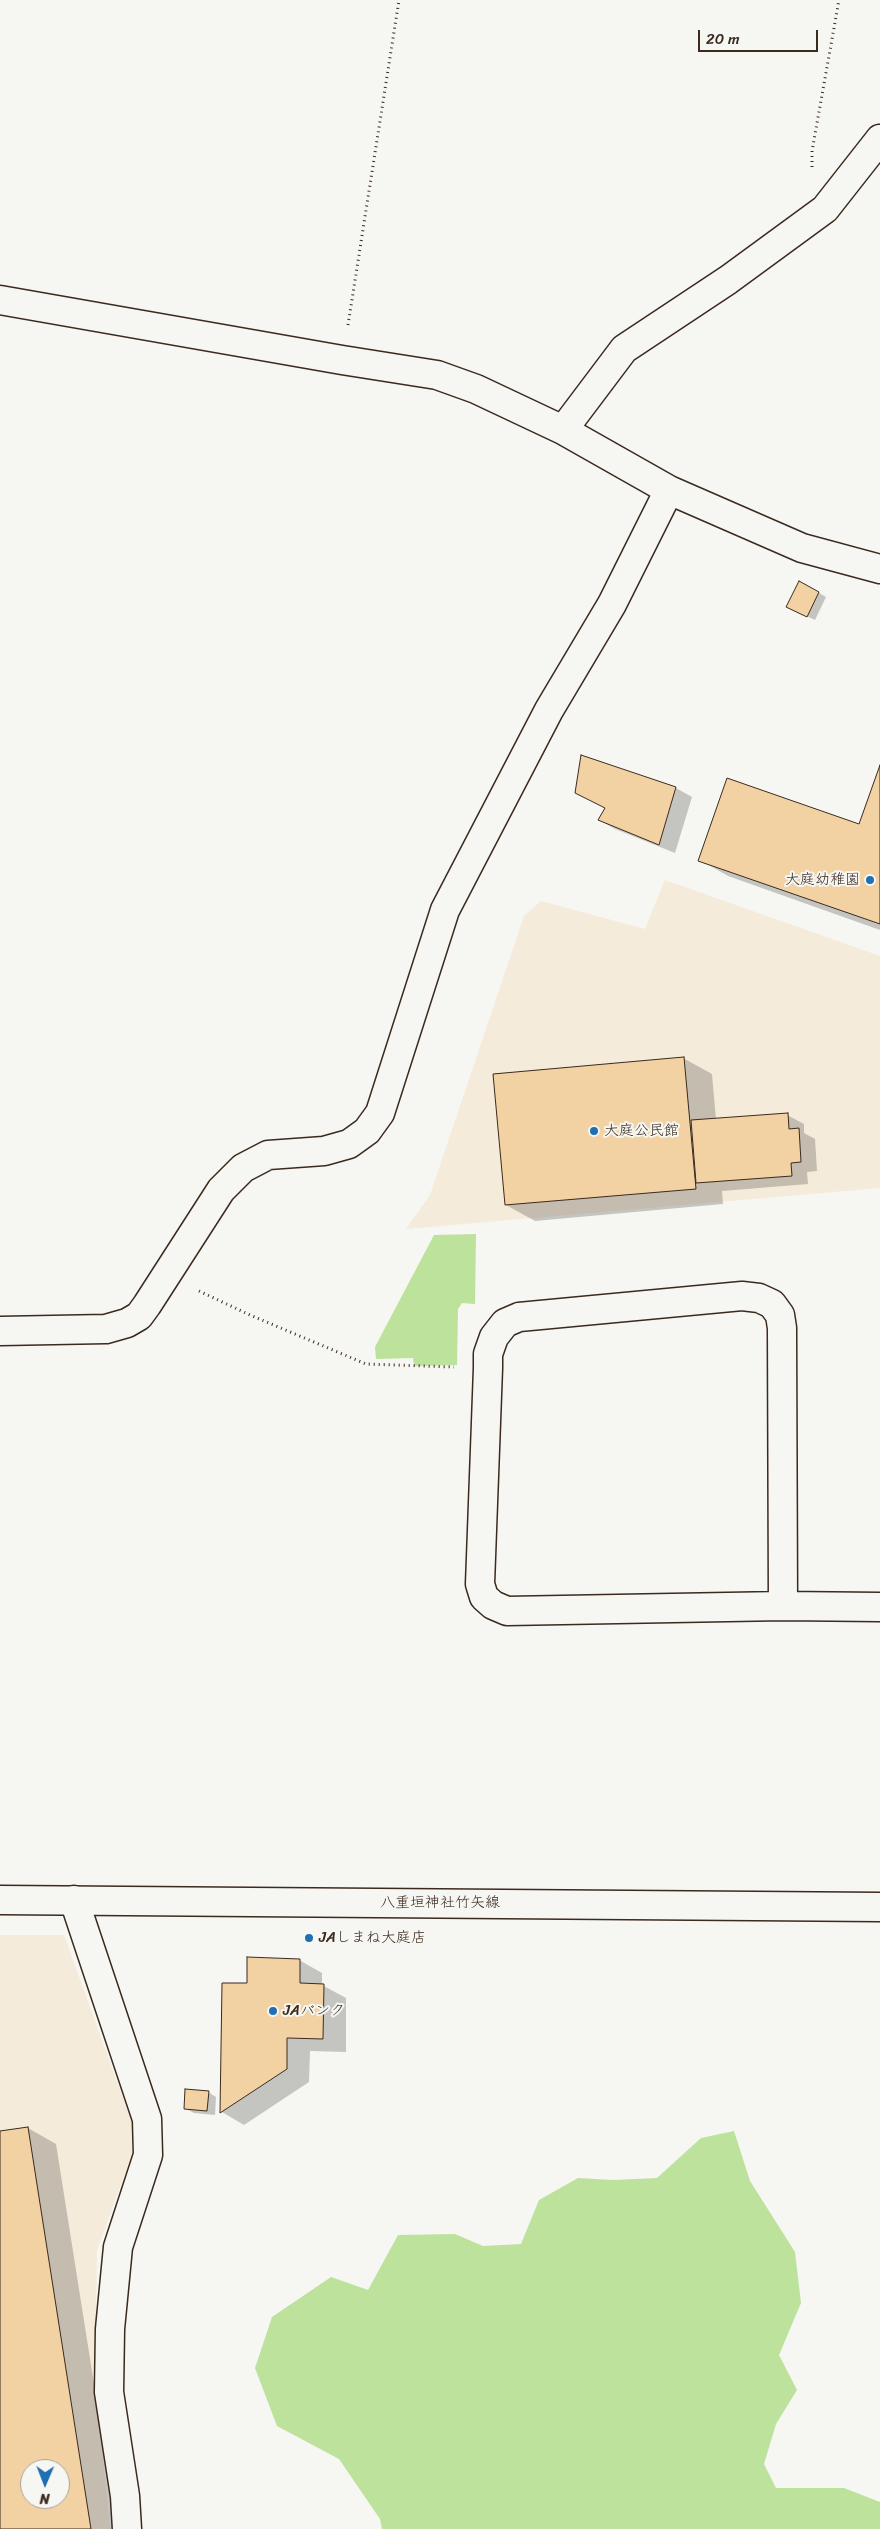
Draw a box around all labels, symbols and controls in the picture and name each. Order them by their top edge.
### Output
scale bar [700,20,820,52]
text: 20 m [706,26,740,52]
place label: 大庭幼稚園 [785,871,860,889]
marker: 大庭幼稚園 [864,874,876,886]
place label: 大庭公民館 [604,1122,679,1140]
marker: 大庭公民館 [588,1125,600,1137]
street label: 八重垣神社竹矢線 [380,1894,500,1912]
place label: JAしまね大庭店 [319,1929,426,1947]
marker: JAしまね大庭店 [303,1932,315,1944]
place label: JAバンク [283,2002,345,2020]
marker: JAバンク [267,2005,279,2017]
north arrow [20,2459,70,2509]
text: N [40,2486,50,2511]

